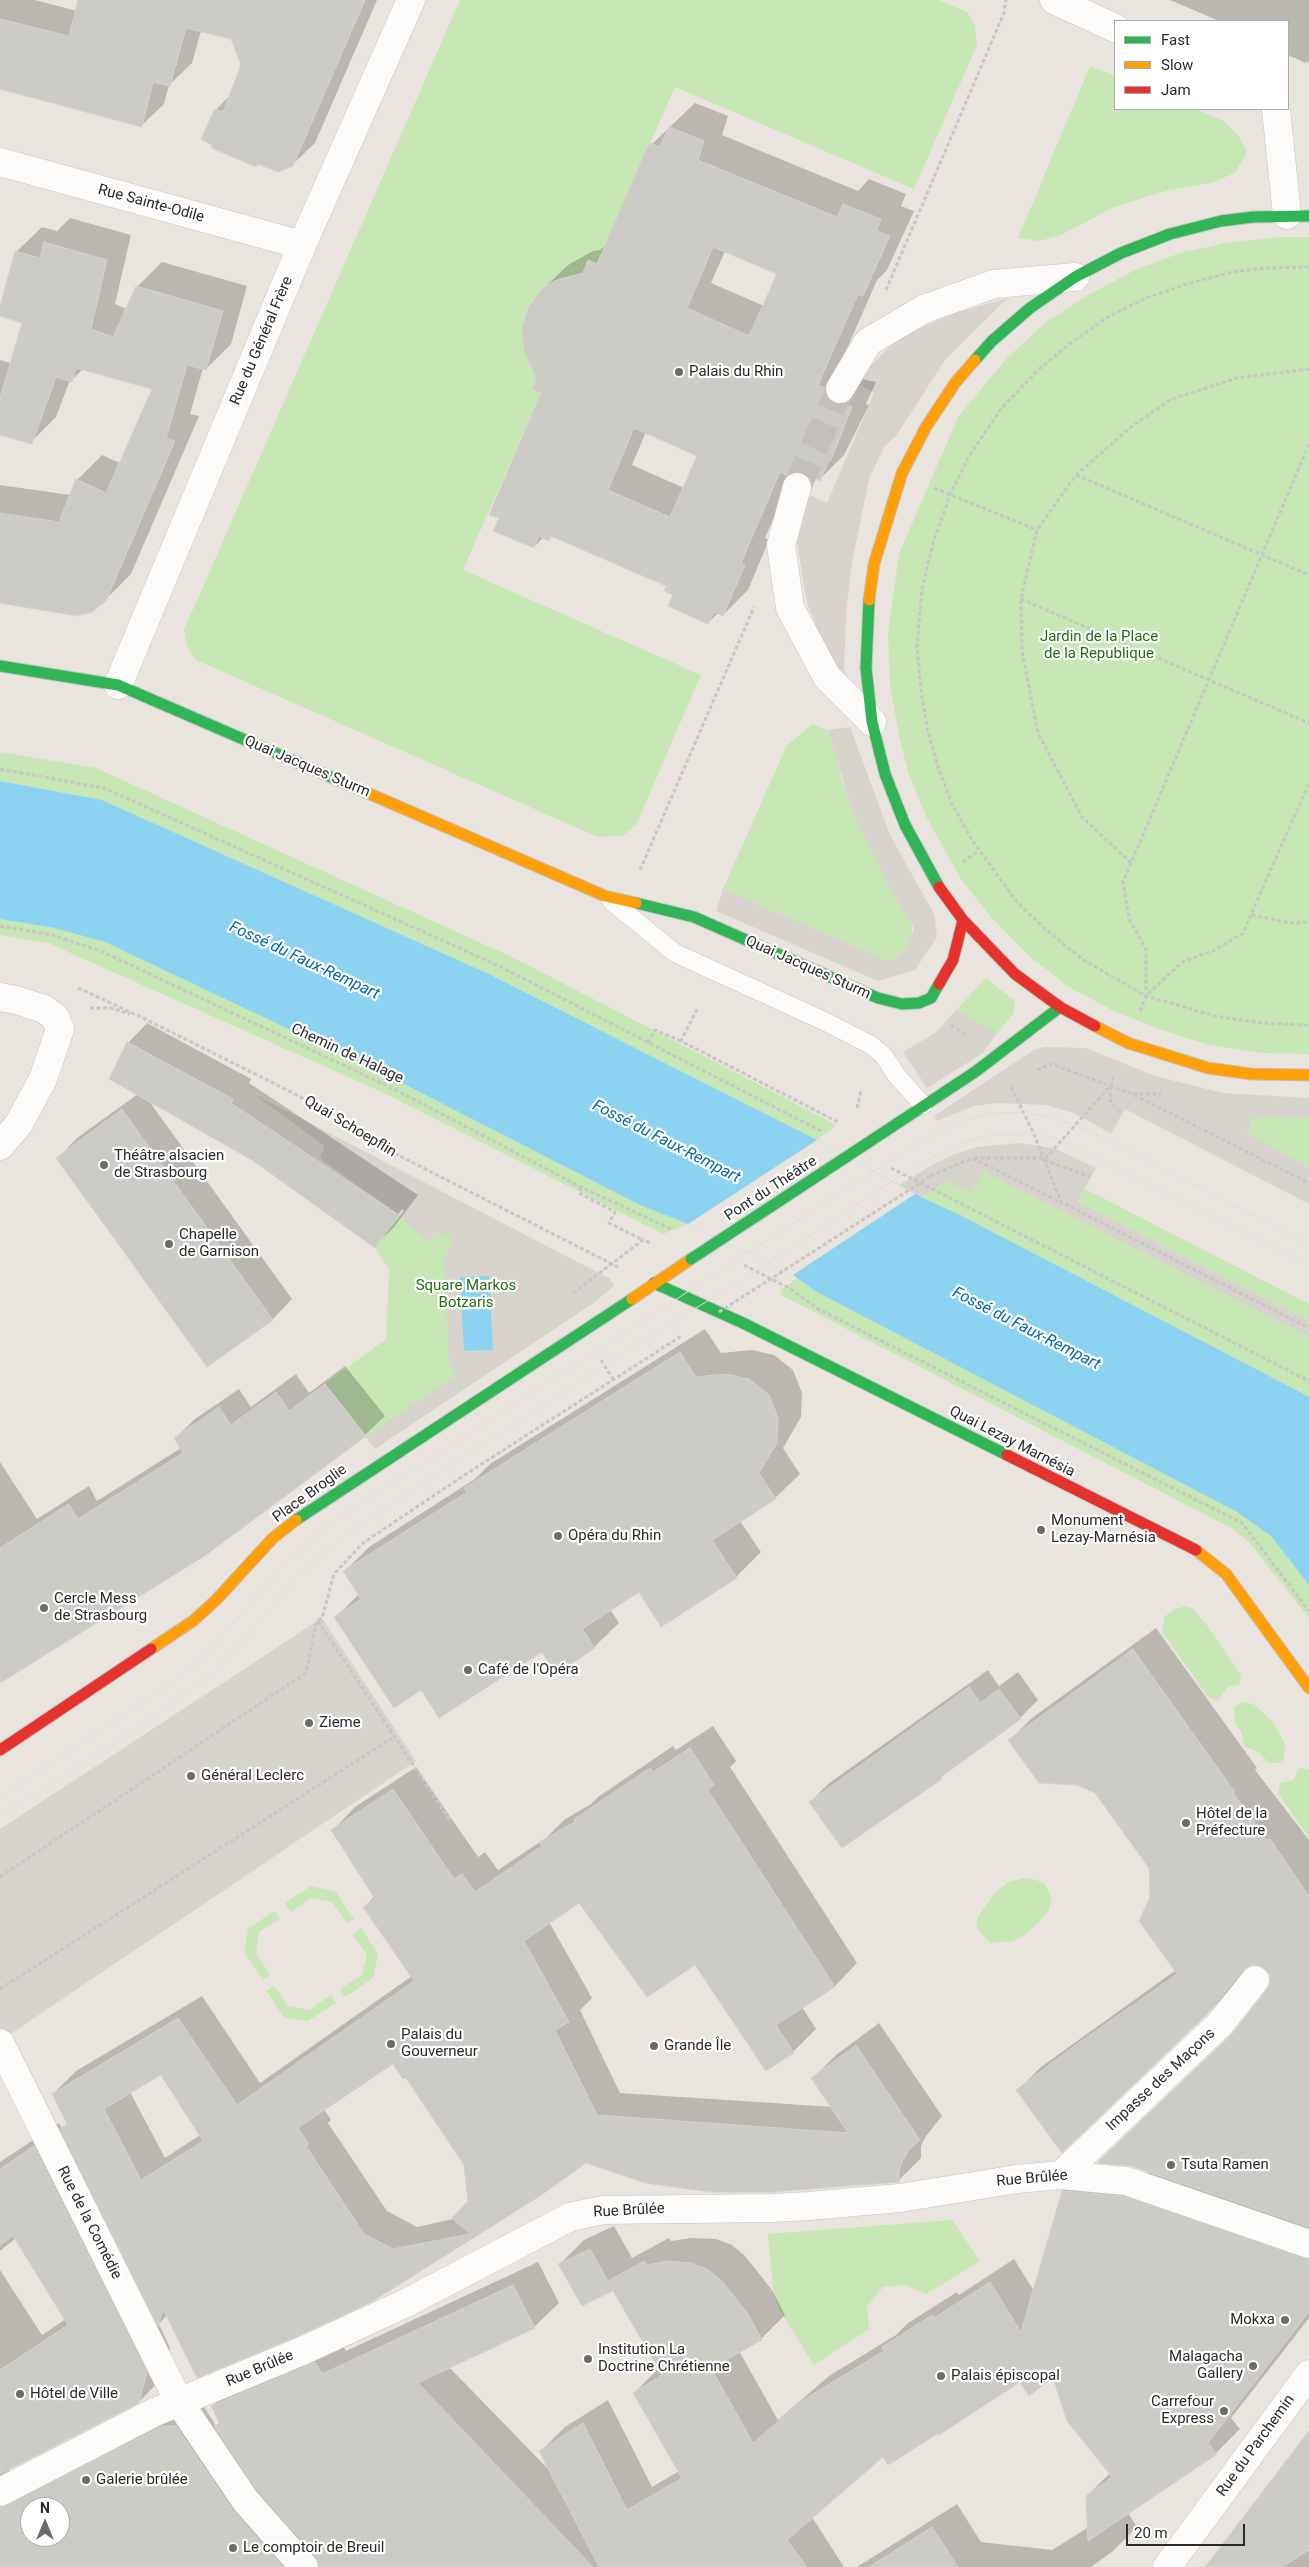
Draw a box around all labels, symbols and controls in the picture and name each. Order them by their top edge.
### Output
legend [1114,20,1289,110]
text: Fast [1161,31,1190,49]
text: Slow [1161,56,1193,74]
text: Jam [1161,81,1191,99]
street label: Rue Sainte-Odile [96,181,206,227]
street label: Rue du Général Frère [227,274,297,408]
place label: Palais du Rhin [689,363,783,381]
marker: Palais du Rhin [673,366,685,378]
park label: Jardin de la Place de la Republique [1040,628,1158,663]
street label: Quai Jacques Sturm [241,732,373,802]
water label: Fossé du Faux-Rempart [226,918,382,1004]
street label: Quai Jacques Sturm [743,932,873,1004]
street label: Chemin de Halage [288,1020,406,1088]
street label: Quai Schoepflin [301,1092,399,1162]
water label: Fossé du Faux-Rempart [589,1096,743,1188]
place label: Théâtre alsacien de Strasbourg [114,1147,224,1182]
street label: Pont du Théâtre [721,1152,821,1226]
marker: Théâtre alsacien de Strasbourg [98,1159,110,1171]
place label: Chapelle de Garnison [179,1226,259,1261]
marker: Chapelle de Garnison [163,1238,175,1250]
park label: Square Markos Botzaris [416,1277,516,1312]
water label: Fossé du Faux-Rempart [949,1283,1103,1375]
street label: Quai Lezay Marnésia [946,1403,1078,1481]
street label: Place Broglie [269,1461,351,1527]
place label: Monument Lezay-Marnésia [1051,1512,1156,1547]
marker: Monument Lezay-Marnésia [1035,1524,1047,1536]
place label: Opéra du Rhin [568,1527,661,1545]
marker: Opéra du Rhin [552,1530,564,1542]
place label: Cercle Mess de Strasbourg [54,1590,147,1625]
marker: Cercle Mess de Strasbourg [38,1602,50,1614]
place label: Café de l'Opéra [478,1661,579,1679]
marker: Café de l'Opéra [462,1664,474,1676]
place label: Zieme [319,1714,361,1732]
marker: Zieme [303,1717,315,1729]
place label: Général Leclerc [201,1767,304,1785]
marker: Général Leclerc [185,1770,197,1782]
place label: Hôtel de la Préfecture [1196,1805,1267,1840]
marker: Hôtel de la Préfecture [1180,1817,1192,1829]
street label: Impasse des Maçons [1103,2025,1219,2135]
place label: Palais du Gouverneur [401,2026,478,2061]
place label: Grande Île [664,2037,731,2055]
marker: Palais du Gouverneur [385,2038,397,2050]
marker: Grande Île [648,2040,660,2052]
place label: Tsuta Ramen [1181,2156,1269,2174]
marker: Tsuta Ramen [1165,2159,1177,2171]
street label: Rue de la Comédie [53,2164,125,2282]
street label: Rue Brûlée [996,2167,1068,2191]
street label: Rue Brûlée [593,2200,665,2222]
place label: Mokxa [1230,2311,1275,2329]
marker: Mokxa [1279,2314,1291,2326]
place label: Institution La Doctrine Chrétienne [598,2341,730,2376]
street label: Rue Brûlée [224,2347,296,2391]
place label: Malagacha Gallery [1169,2348,1243,2383]
marker: Institution La Doctrine Chrétienne [582,2353,594,2365]
marker: Malagacha Gallery [1247,2360,1259,2372]
place label: Palais épiscopal [951,2367,1060,2385]
marker: Palais épiscopal [935,2370,947,2382]
place label: Hôtel de Ville [30,2385,118,2403]
marker: Hôtel de Ville [14,2388,26,2400]
street label: Rue du Parchemin [1213,2392,1299,2500]
place label: Carrefour Express [1151,2393,1214,2428]
marker: Carrefour Express [1218,2405,1230,2417]
place label: Galerie brûlée [96,2471,188,2489]
marker: Galerie brûlée [80,2474,92,2486]
north arrow [20,2497,70,2547]
text: N [40,2500,50,2516]
scale bar [1129,2514,1248,2546]
text: 20 m [1134,2524,1168,2542]
place label: Le comptoir de Breuil [243,2539,384,2557]
marker: Le comptoir de Breuil [227,2542,239,2554]

